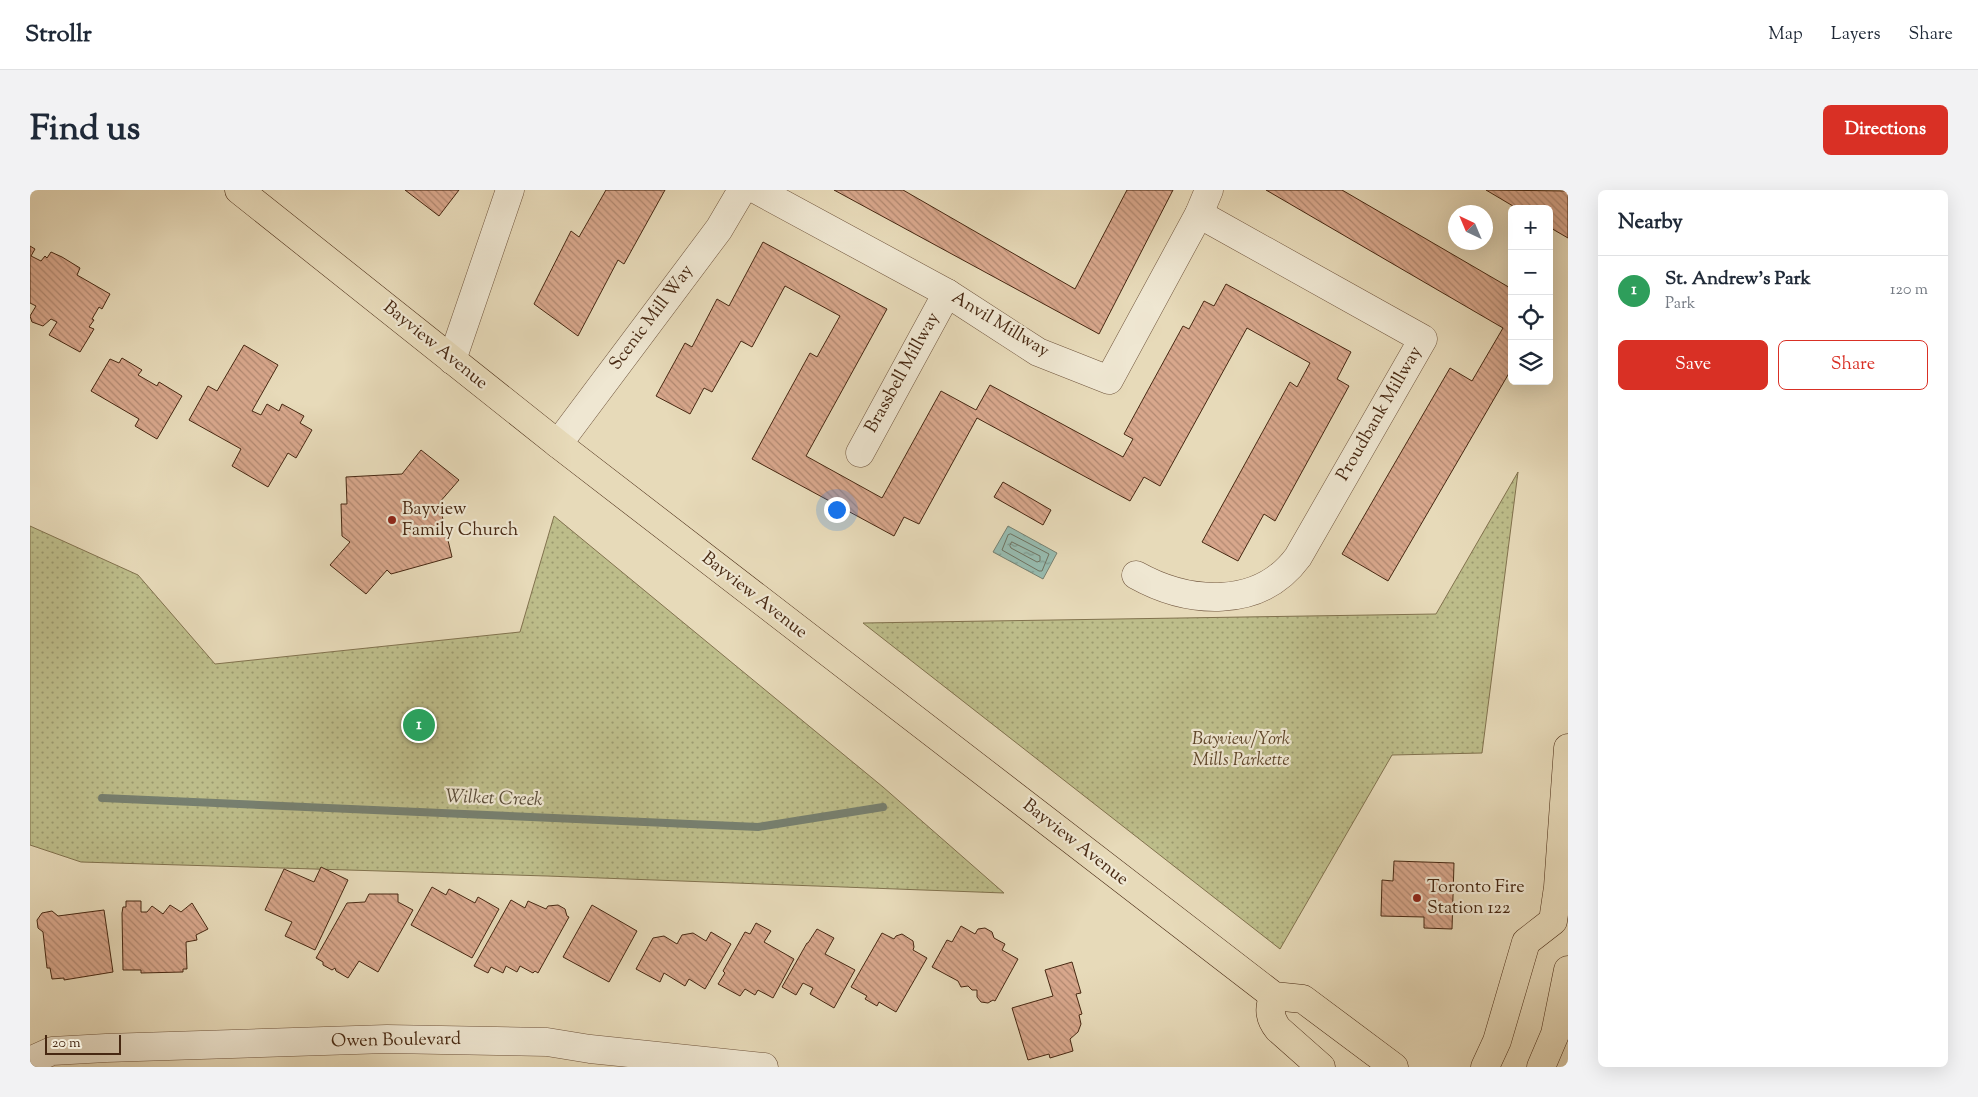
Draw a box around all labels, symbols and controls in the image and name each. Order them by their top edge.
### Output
text: Strollr [25,18,92,52]
text: Map [1768,22,1803,48]
text: Layers [1831,22,1881,48]
text: Share [1909,22,1953,48]
text: Find us [30,105,140,156]
button: Directions [1823,105,1948,155]
north arrow [1448,205,1493,250]
map controls [1508,205,1553,385]
button: + [1508,205,1553,250]
text: Nearby [1618,208,1683,238]
button: − [1508,250,1553,295]
street label: Scenic Mill Way [604,260,700,376]
text: St. Andrew’s Park [1665,266,1811,293]
text: 1 [1631,279,1637,302]
text: 120 m [1890,279,1928,302]
street label: Anvil Millway [946,286,1054,365]
text: Park [1665,293,1696,316]
button: locate [1508,295,1553,340]
street label: Bayview Avenue [377,296,493,396]
street label: Brassbell Millway [859,308,947,438]
button: layers [1508,340,1553,385]
button: Save [1618,340,1768,390]
button: Share [1778,340,1928,390]
street label: Proudbank Millway [1331,342,1429,486]
place label: Bayview Family Church [402,497,519,544]
your location [824,497,850,523]
marker: Bayview Family Church [386,514,398,526]
street label: Bayview Avenue [695,546,813,646]
pin: 1 [403,706,435,744]
park label: Bayview/York Mills Parkette [1192,727,1290,774]
water label: Wilket Creek [445,784,543,814]
street label: Bayview Avenue [1016,793,1134,893]
place label: Toronto Fire Station 122 [1427,875,1525,922]
marker: Toronto Fire Station 122 [1411,892,1423,904]
street label: Owen Boulevard [331,1027,461,1055]
scale bar [45,1032,121,1055]
text: 20 m [52,1034,81,1054]

